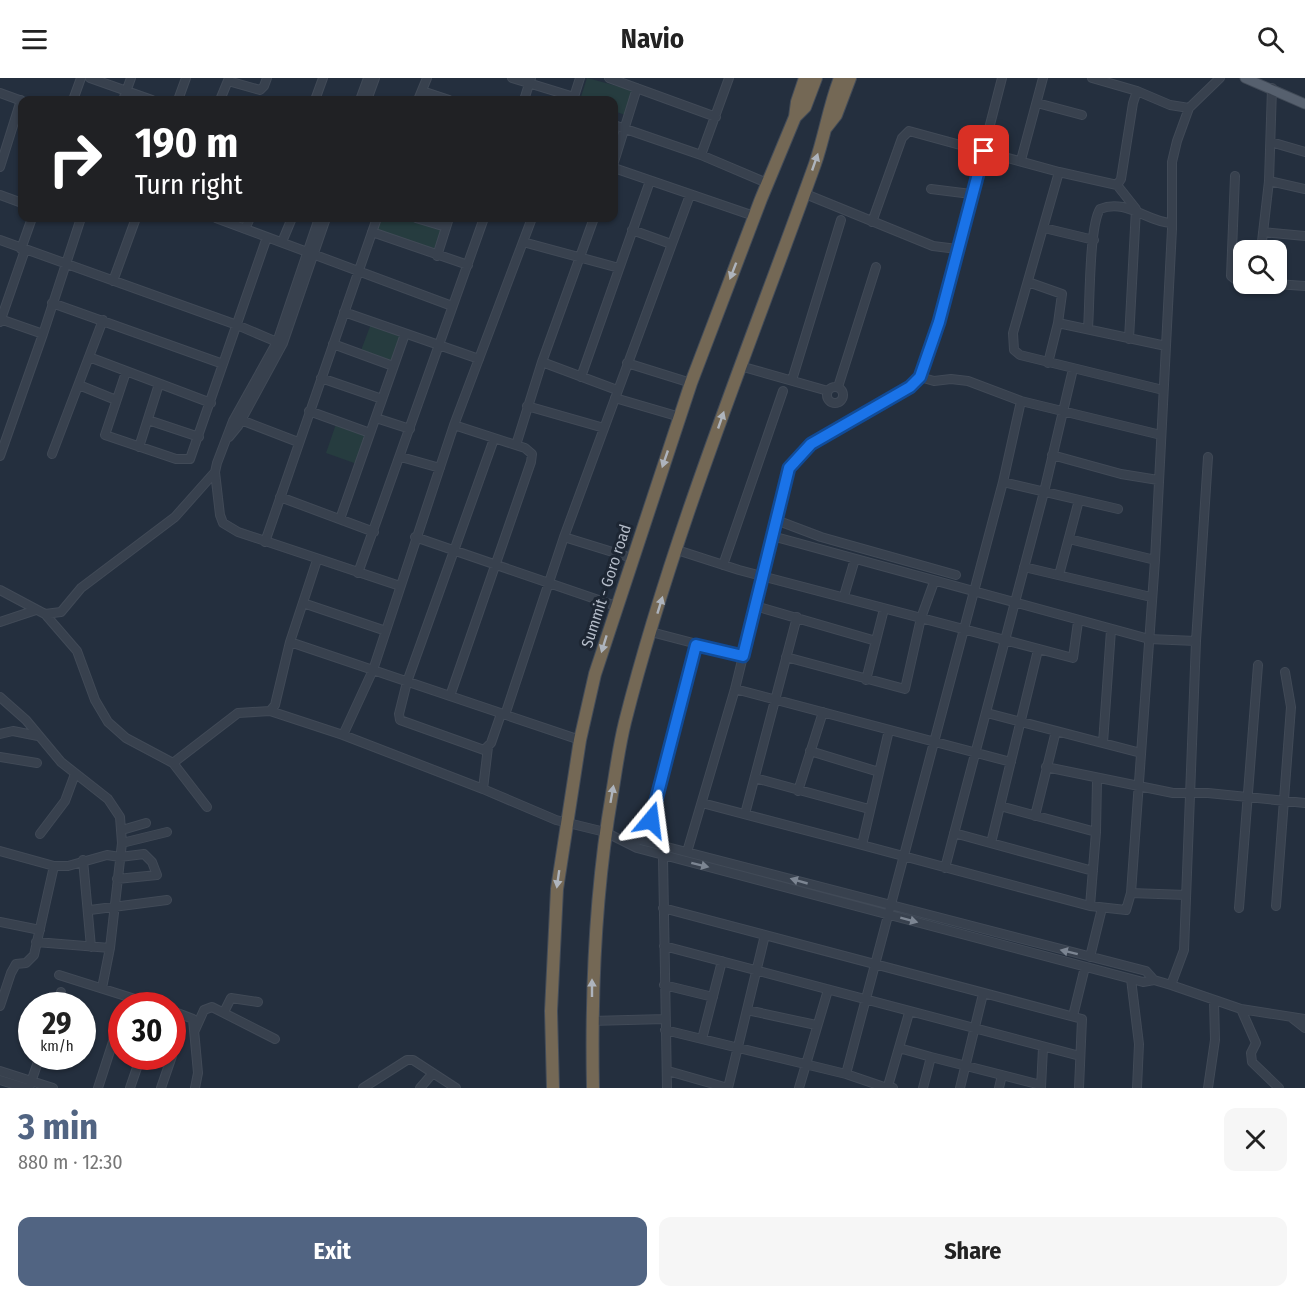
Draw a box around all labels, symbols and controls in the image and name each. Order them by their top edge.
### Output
icon: menu [18,23,51,56]
text: Navio [621,23,684,55]
icon: search [1254,23,1287,56]
text: 190 m [135,118,238,168]
icon: right [36,120,114,198]
pin [958,125,1009,176]
icon: arrive [967,134,1000,167]
one-way arrow [810,153,820,171]
text: Turn right [135,169,243,201]
map controls [1233,240,1287,294]
button: search [1233,240,1287,294]
one-way arrow [728,262,737,280]
one-way arrow [717,411,726,429]
one-way arrow [659,450,669,468]
street label: Summit - Goro road [577,522,635,650]
one-way arrow [656,596,665,614]
one-way arrow [599,635,608,653]
one-way arrow [607,784,616,803]
position arrow [619,788,683,852]
one-way arrow [690,861,709,871]
one-way arrow [554,870,563,889]
one-way arrow [790,876,808,885]
one-way arrow [900,916,918,925]
one-way arrow [1060,946,1078,956]
one-way arrow [587,978,596,997]
speed limit sign: 30 [108,992,186,1070]
text: 29 [42,1006,72,1042]
text: km/h [40,1037,74,1055]
text: 3 min [18,1105,98,1149]
button: close [1224,1108,1287,1171]
text: 880 m · 12:30 [18,1150,123,1174]
button: Exit [18,1217,647,1286]
button: Share [659,1217,1287,1286]

